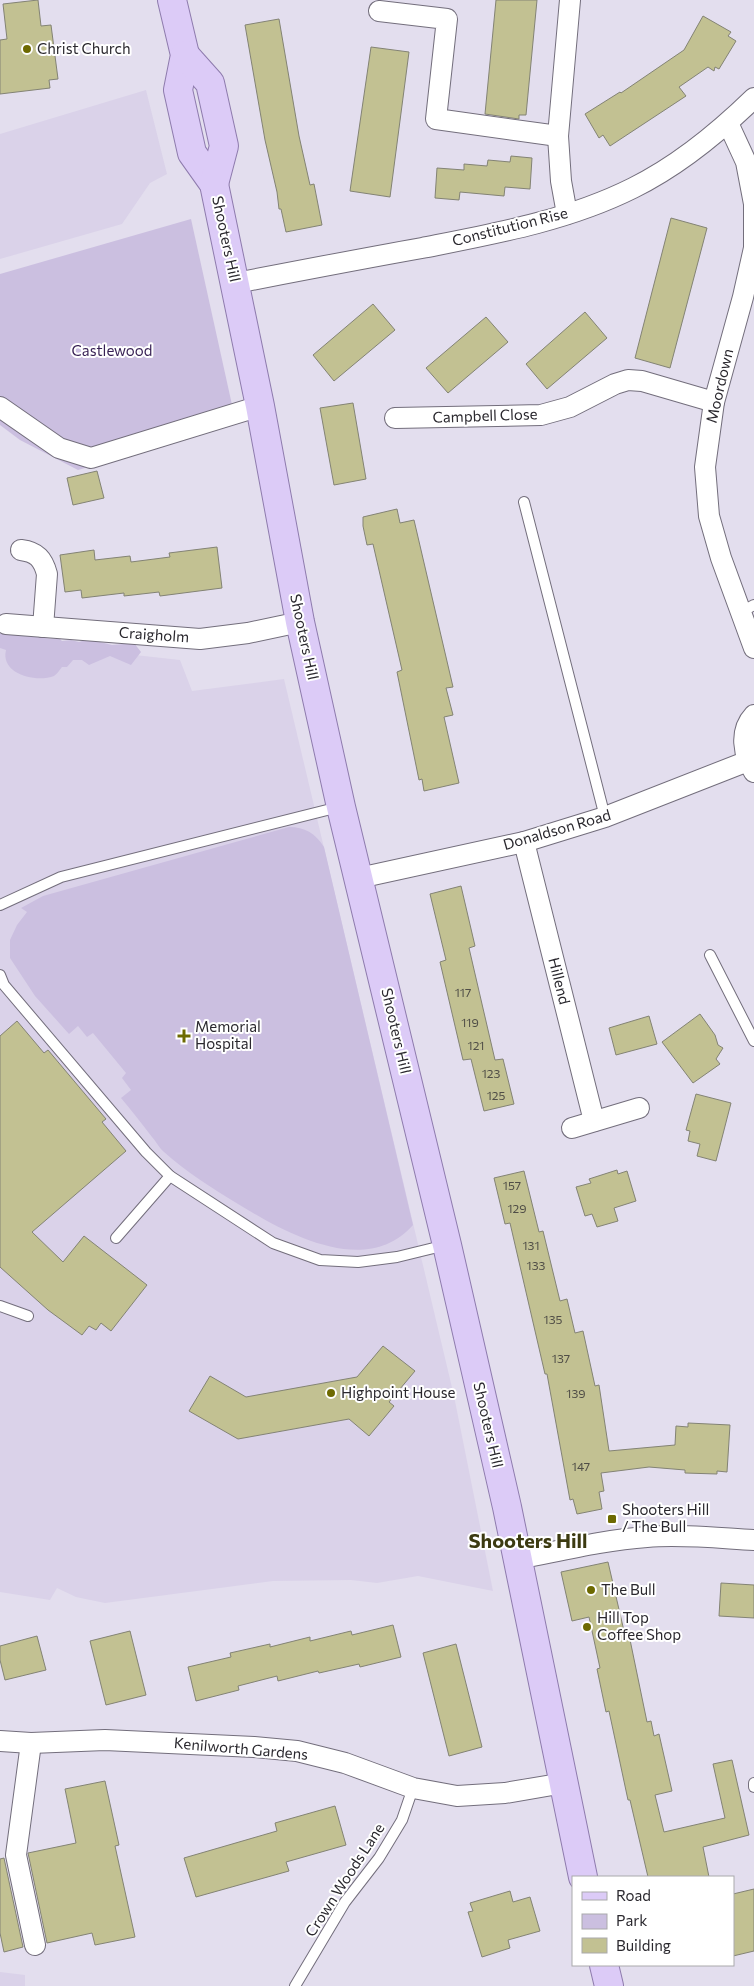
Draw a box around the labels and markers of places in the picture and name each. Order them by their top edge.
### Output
place label: Christ Church [37,39,131,57]
marker: Christ Church [21,43,33,55]
place label: Memorial Hospital [195,1017,261,1052]
marker: Memorial Hospital [177,1029,191,1043]
place label: Highpoint House [341,1383,456,1401]
marker: Highpoint House [325,1387,337,1399]
place label: Shooters Hill / The Bull [622,1500,709,1535]
marker: Shooters Hill / The Bull [606,1513,618,1525]
place label: The Bull [601,1580,656,1598]
marker: The Bull [585,1584,597,1596]
place label: Hill Top Coffee Shop [597,1608,681,1643]
marker: Hill Top Coffee Shop [581,1621,593,1633]

